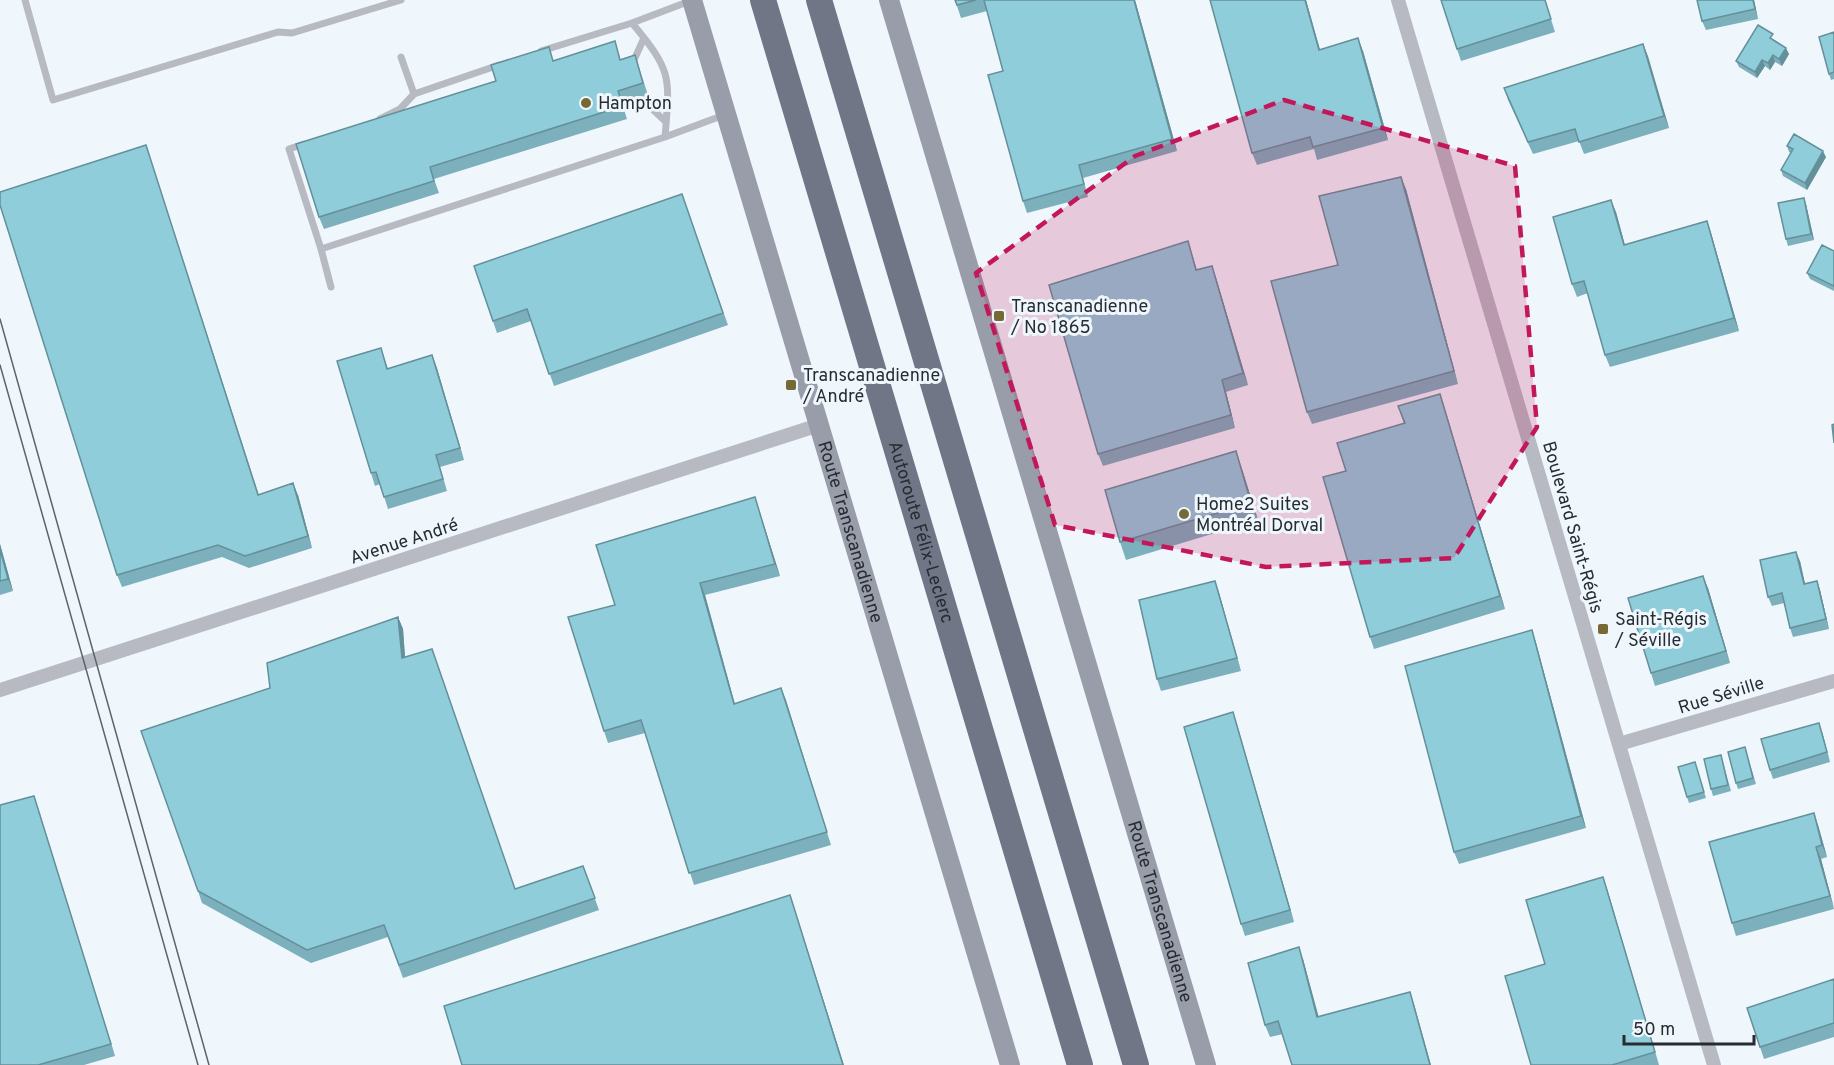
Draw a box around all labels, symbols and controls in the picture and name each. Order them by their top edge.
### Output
place label: Hampton [598,93,672,116]
marker: Hampton [579,96,593,110]
place label: Transcanadienne / No 1865 [1010,296,1148,340]
marker: Transcanadienne / No 1865 [992,309,1006,323]
place label: Transcanadienne / André [802,365,940,409]
marker: Transcanadienne / André [784,378,798,392]
street label: Route Transcanadienne [811,438,887,626]
street label: Autoroute Félix-Leclerc [882,439,958,626]
street label: Boulevard Saint-Régis [1536,439,1607,616]
place label: Home2 Suites Montréal Dorval [1196,494,1323,538]
marker: Home2 Suites Montréal Dorval [1177,507,1191,521]
street label: Avenue André [347,514,462,571]
place label: Saint-Régis / Séville [1614,609,1707,653]
marker: Saint-Régis / Séville [1596,622,1610,636]
street label: Rue Séville [1676,672,1767,720]
street label: Route Transcanadienne [1121,818,1197,1006]
scale bar [1624,1008,1754,1046]
text: 50 m [1633,1019,1675,1042]

